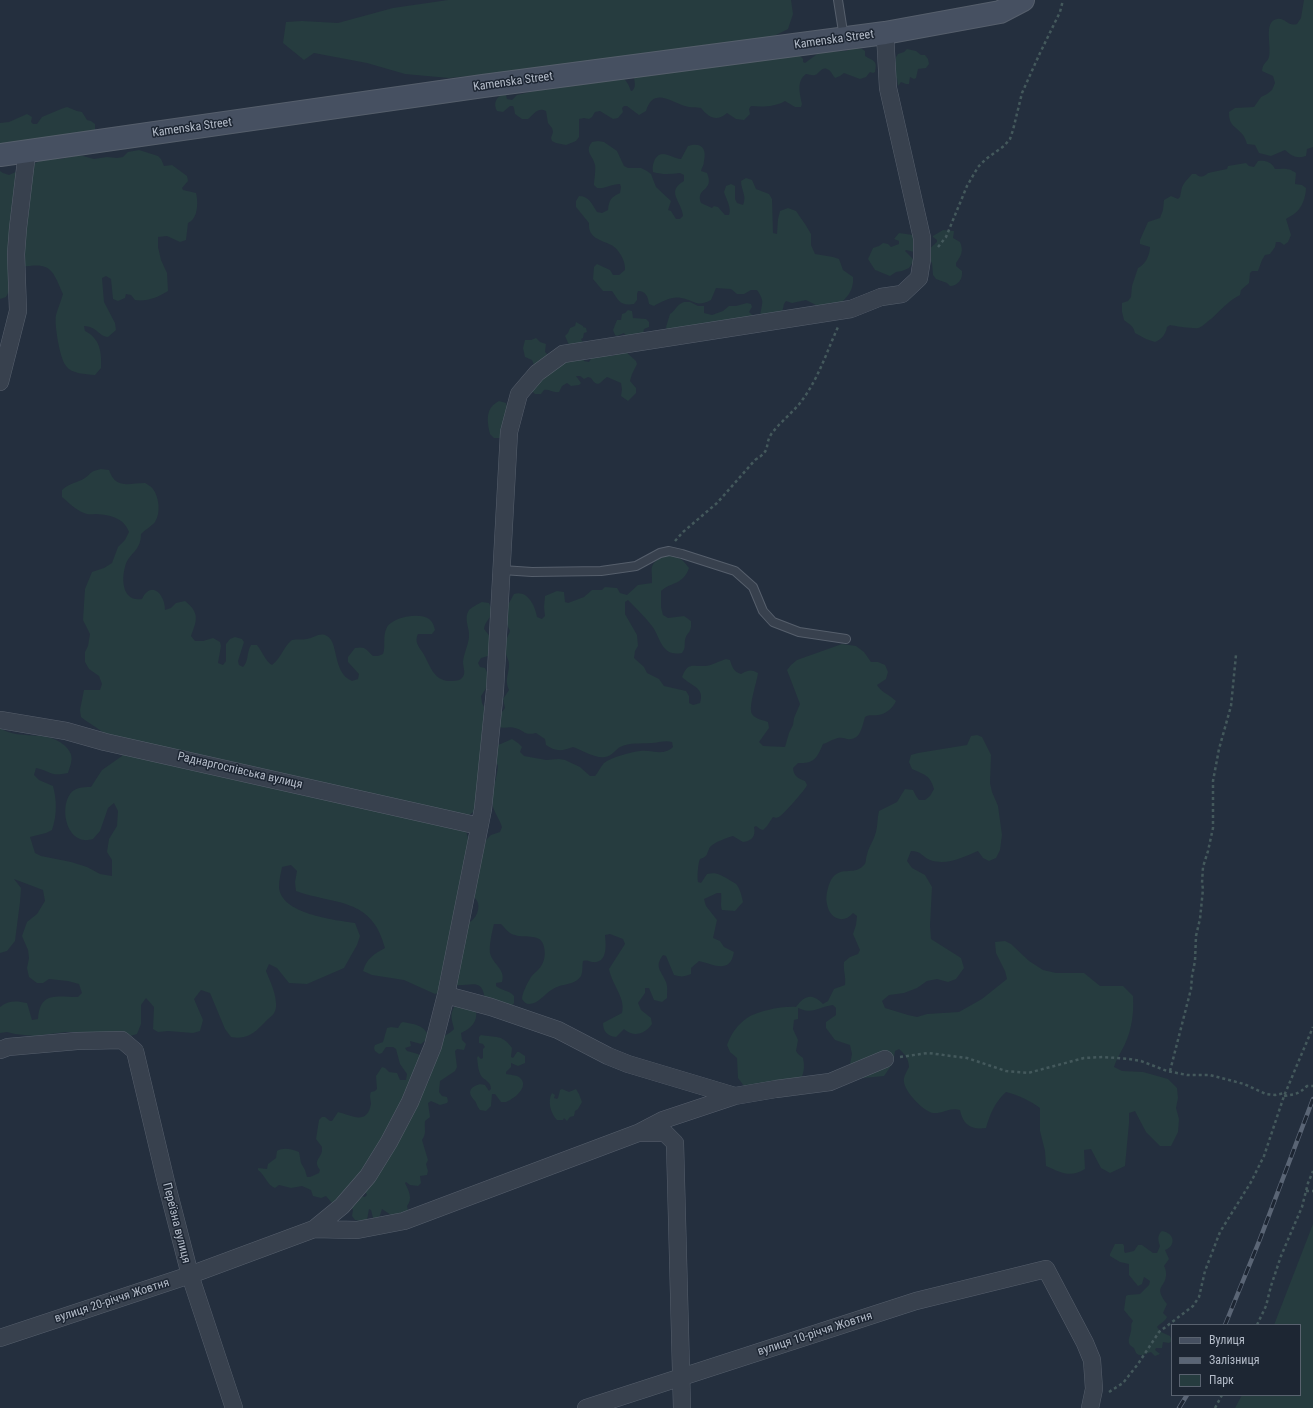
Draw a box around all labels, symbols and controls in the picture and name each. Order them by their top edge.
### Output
street label: Kamenska Street [793,27,875,53]
street label: Kamenska Street [472,69,554,95]
street label: Kamenska Street [151,115,233,141]
street label: Раднаргоспівська вулиця [176,750,304,792]
street label: Переїзна вулиця [159,1181,193,1265]
street label: вулиця 20-річчя Жовтня [53,1276,171,1326]
street label: вулиця 10-річчя Жовтня [756,1309,874,1359]
legend [1171,1324,1301,1396]
text: Вулиця [1209,1333,1245,1347]
text: Залізниця [1209,1353,1260,1367]
text: Парк [1209,1373,1234,1387]

